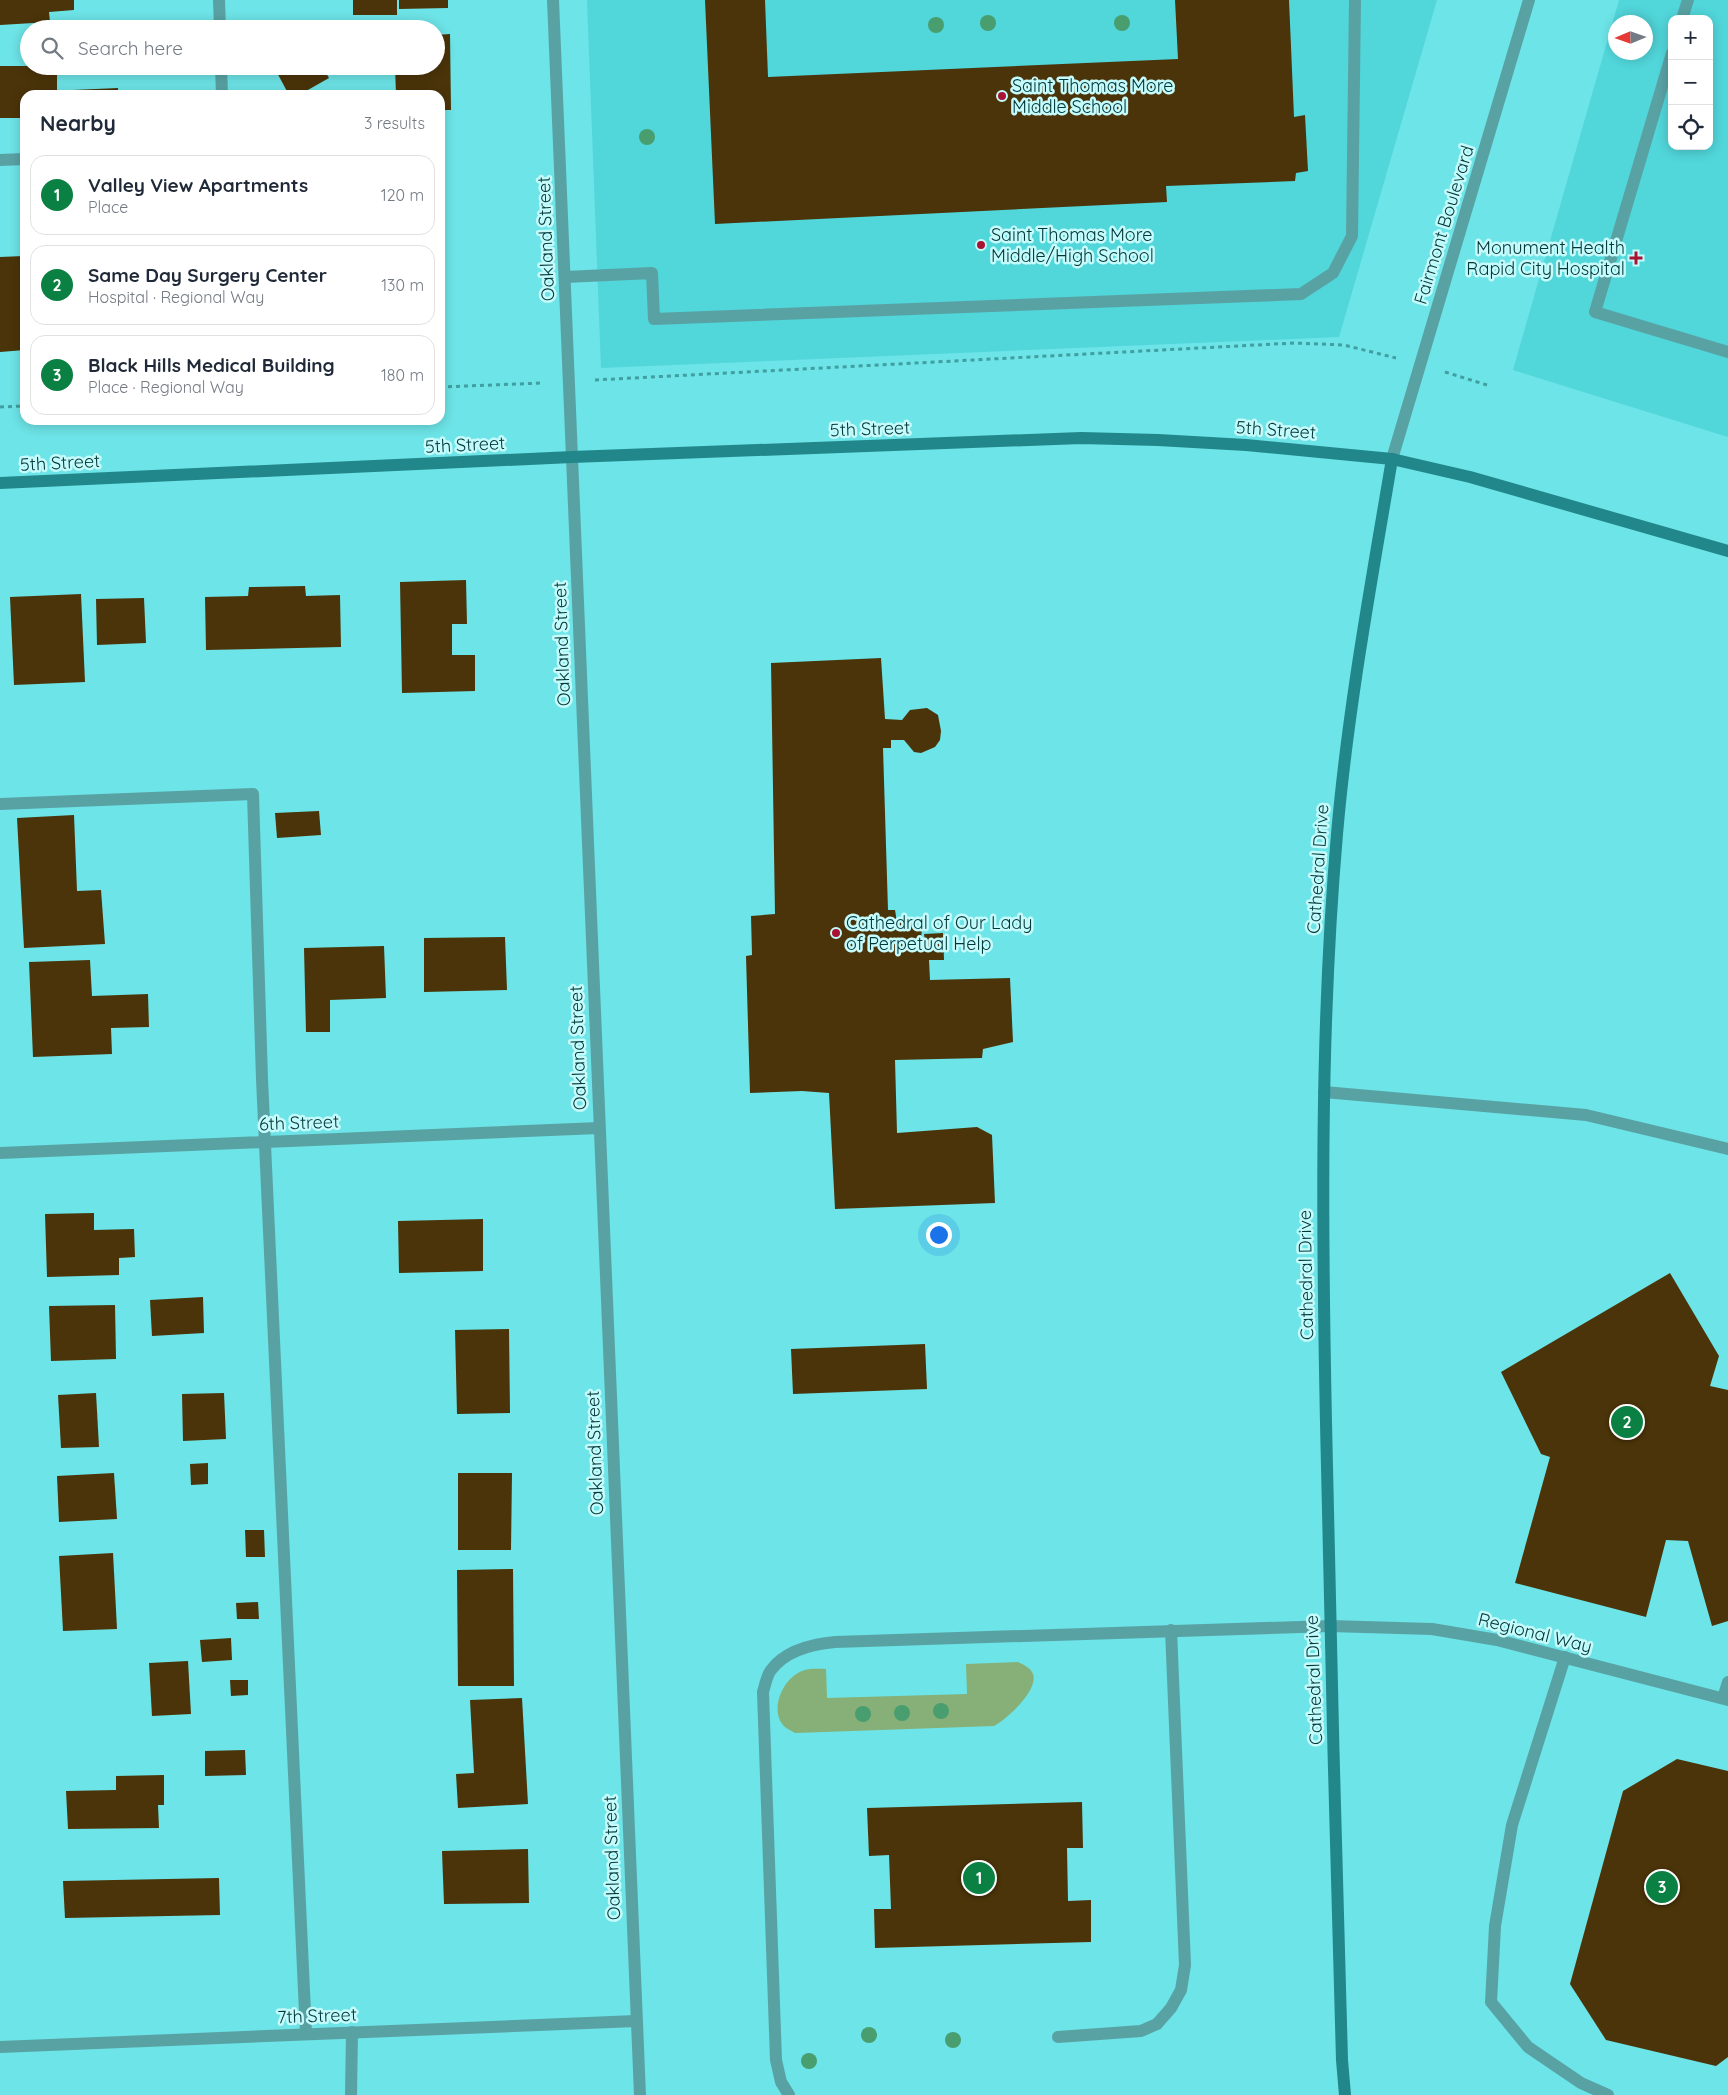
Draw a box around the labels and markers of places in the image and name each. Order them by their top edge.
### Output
place label: Saint Thomas More Middle School [1012,74,1173,118]
marker: Saint Thomas More Middle School [996,90,1008,102]
place label: Saint Thomas More Middle/High School [991,223,1154,267]
place label: Monument Health Rapid City Hospital [1466,236,1625,280]
marker: Saint Thomas More Middle/High School [975,239,987,251]
marker: Monument Health Rapid City Hospital [1629,251,1643,265]
place label: Cathedral of Our Lady of Perpetual Help [846,911,1033,955]
marker: Cathedral of Our Lady of Perpetual Help [830,927,842,939]
pin: 2 [1611,1403,1643,1441]
pin: 1 [963,1859,995,1897]
pin: 3 [1646,1868,1678,1906]

